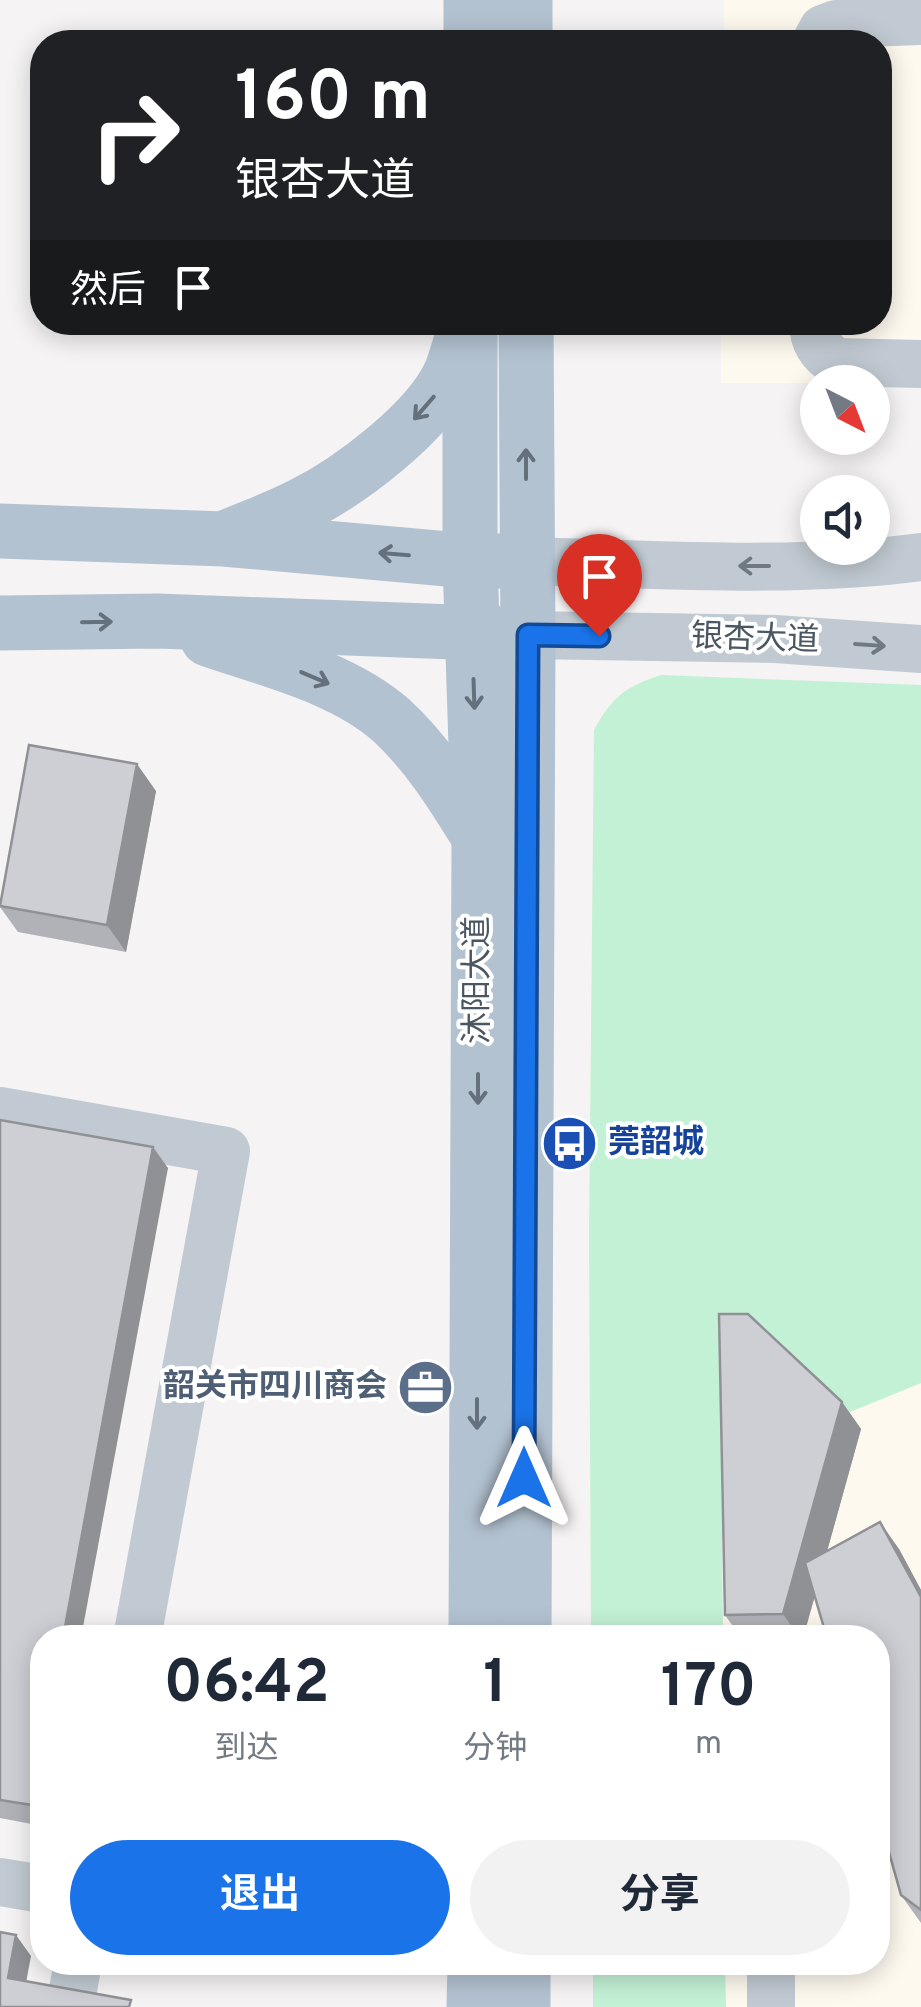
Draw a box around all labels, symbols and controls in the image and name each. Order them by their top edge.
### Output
text: 160 m [235,56,431,145]
icon: right [70,70,200,200]
text: 银杏大道 [235,155,415,212]
icon: arrive [166,260,221,315]
text: 然后 [70,268,146,317]
north arrow [800,365,890,455]
map controls [800,365,890,565]
one-way arrow [412,395,435,420]
one-way arrow [516,448,536,480]
button: sound [800,475,890,565]
pin [557,534,642,637]
one-way arrow [378,545,411,564]
icon: arrive [572,549,627,604]
one-way arrow [738,556,770,576]
one-way arrow [81,612,113,631]
street label: 银杏大道 [690,618,820,662]
one-way arrow [854,636,886,655]
one-way arrow [299,671,330,689]
one-way arrow [465,677,484,709]
street label: 沐阳大道 [459,916,499,1044]
one-way arrow [468,1072,488,1104]
bus stop icon: 莞韶城 [539,1114,599,1174]
place label: 莞韶城 [608,1124,704,1164]
office icon: 韶关市四川商会 [396,1358,456,1418]
place label: 韶关市四川商会 [163,1368,387,1408]
one-way arrow [468,1396,486,1429]
position arrow [472,1426,576,1530]
text: 06:42 [164,1648,330,1724]
text: 1 [483,1648,507,1724]
text: 170 [661,1652,756,1728]
text: m [695,1725,722,1765]
text: 到达 [215,1730,279,1770]
text: 分钟 [463,1730,527,1770]
button: 退出 [70,1840,450,1955]
button: 分享 [470,1840,850,1955]

